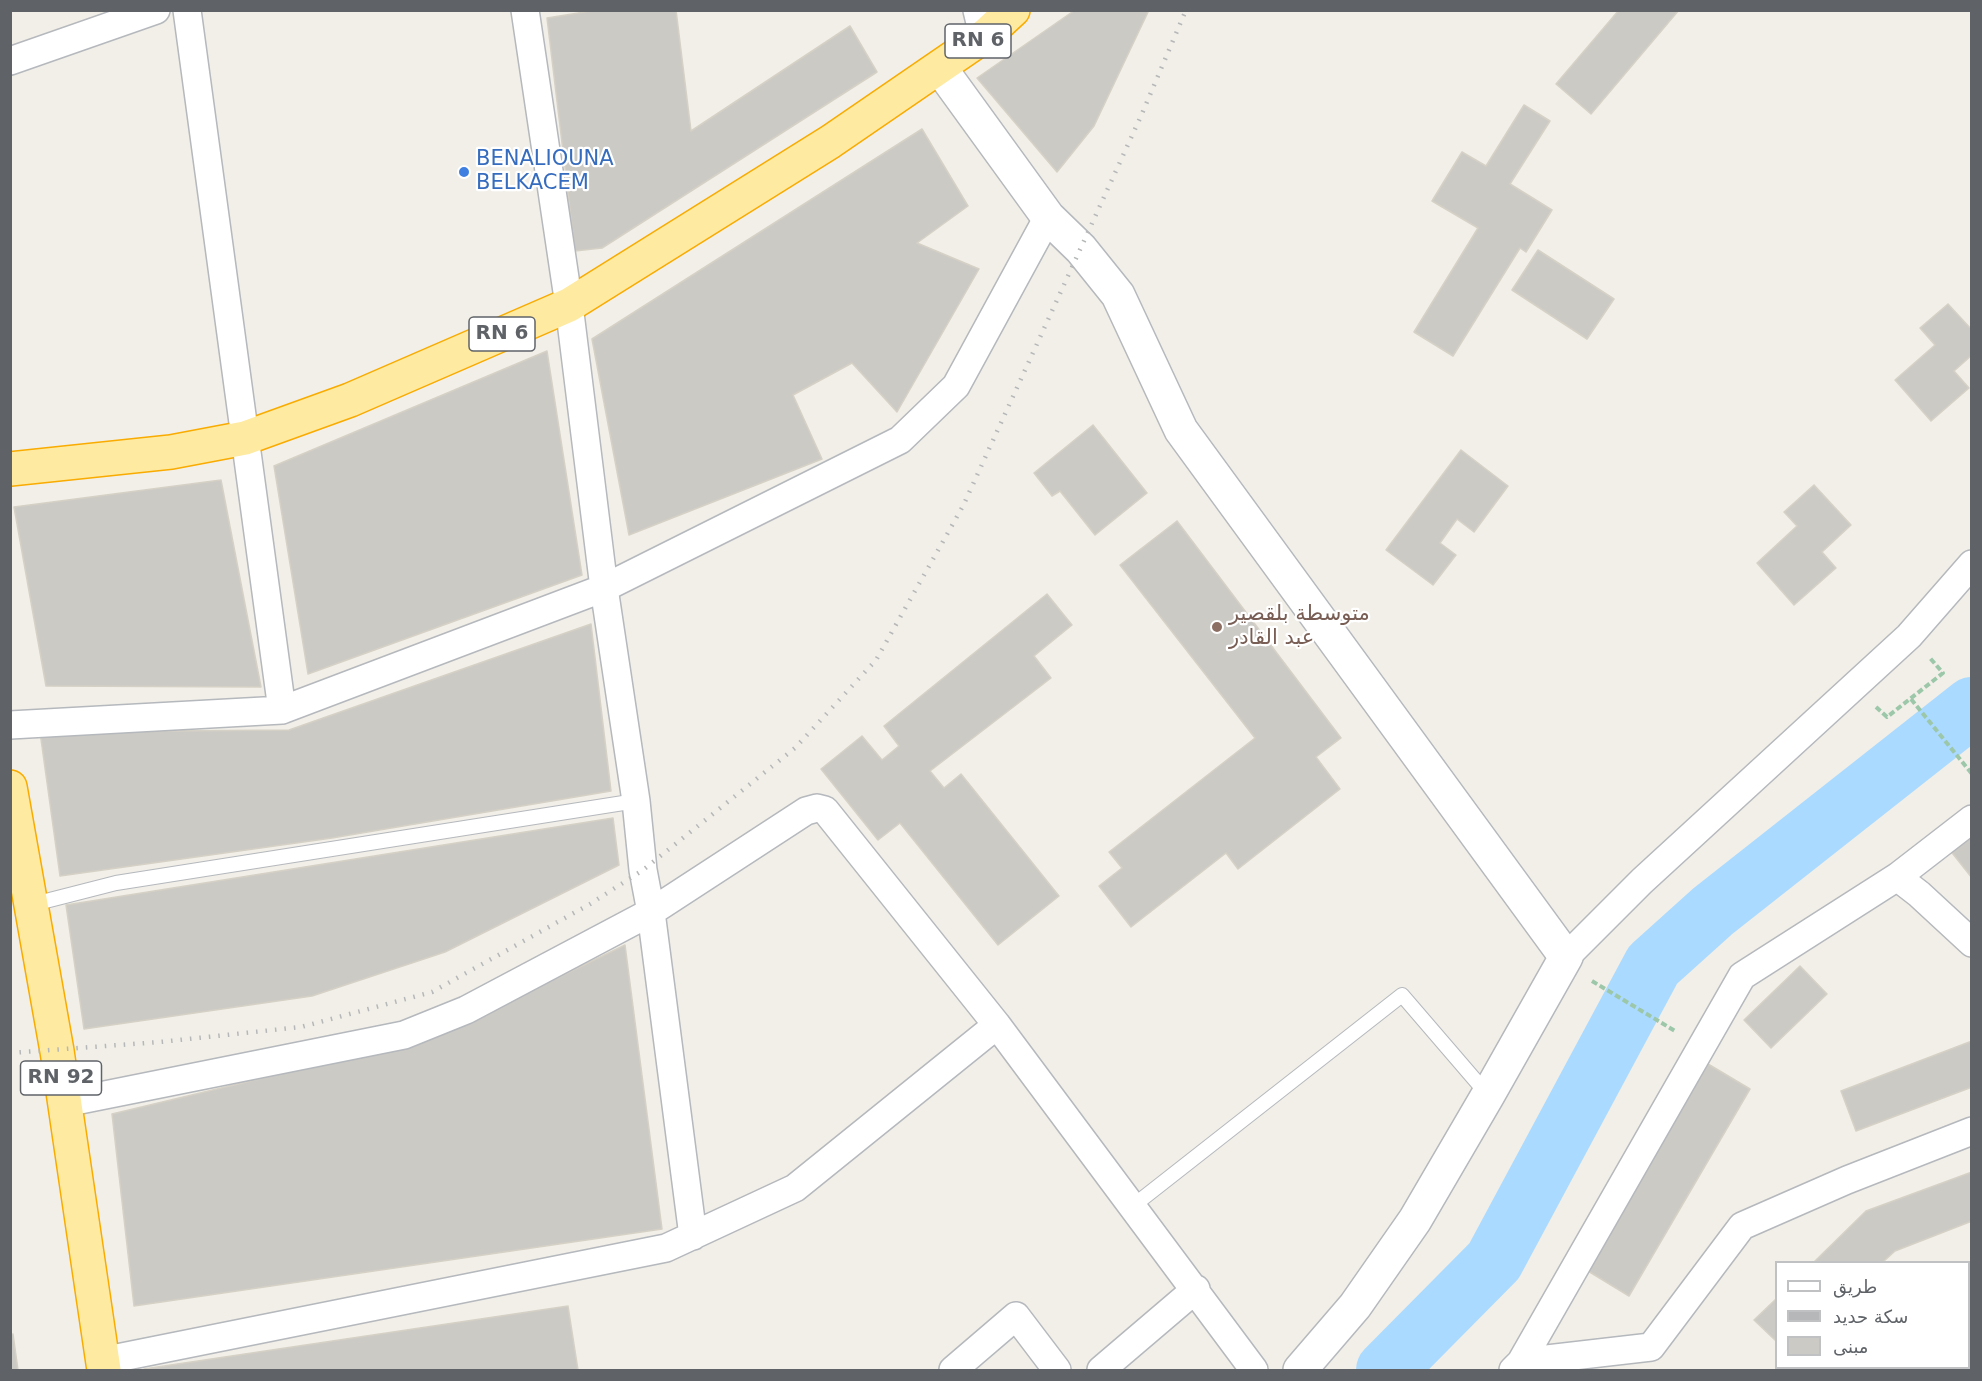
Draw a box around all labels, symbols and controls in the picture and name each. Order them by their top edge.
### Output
road number: RN 6 [945,24,1011,58]
place label: BENALIOUNA BELKACEM [476,147,614,197]
marker: BENALIOUNA BELKACEM [457,165,471,179]
road number: RN 6 [469,317,535,351]
place label: متوسطة بلقصير عبد القادر [1229,602,1370,652]
marker: متوسطة بلقصير عبد القادر [1210,620,1224,634]
road number: RN 92 [20,1061,101,1095]
legend [1775,1261,1970,1369]
text: طريق [1833,1276,1877,1297]
text: سكة حديد [1833,1306,1908,1327]
text: مبنى [1833,1336,1869,1357]

